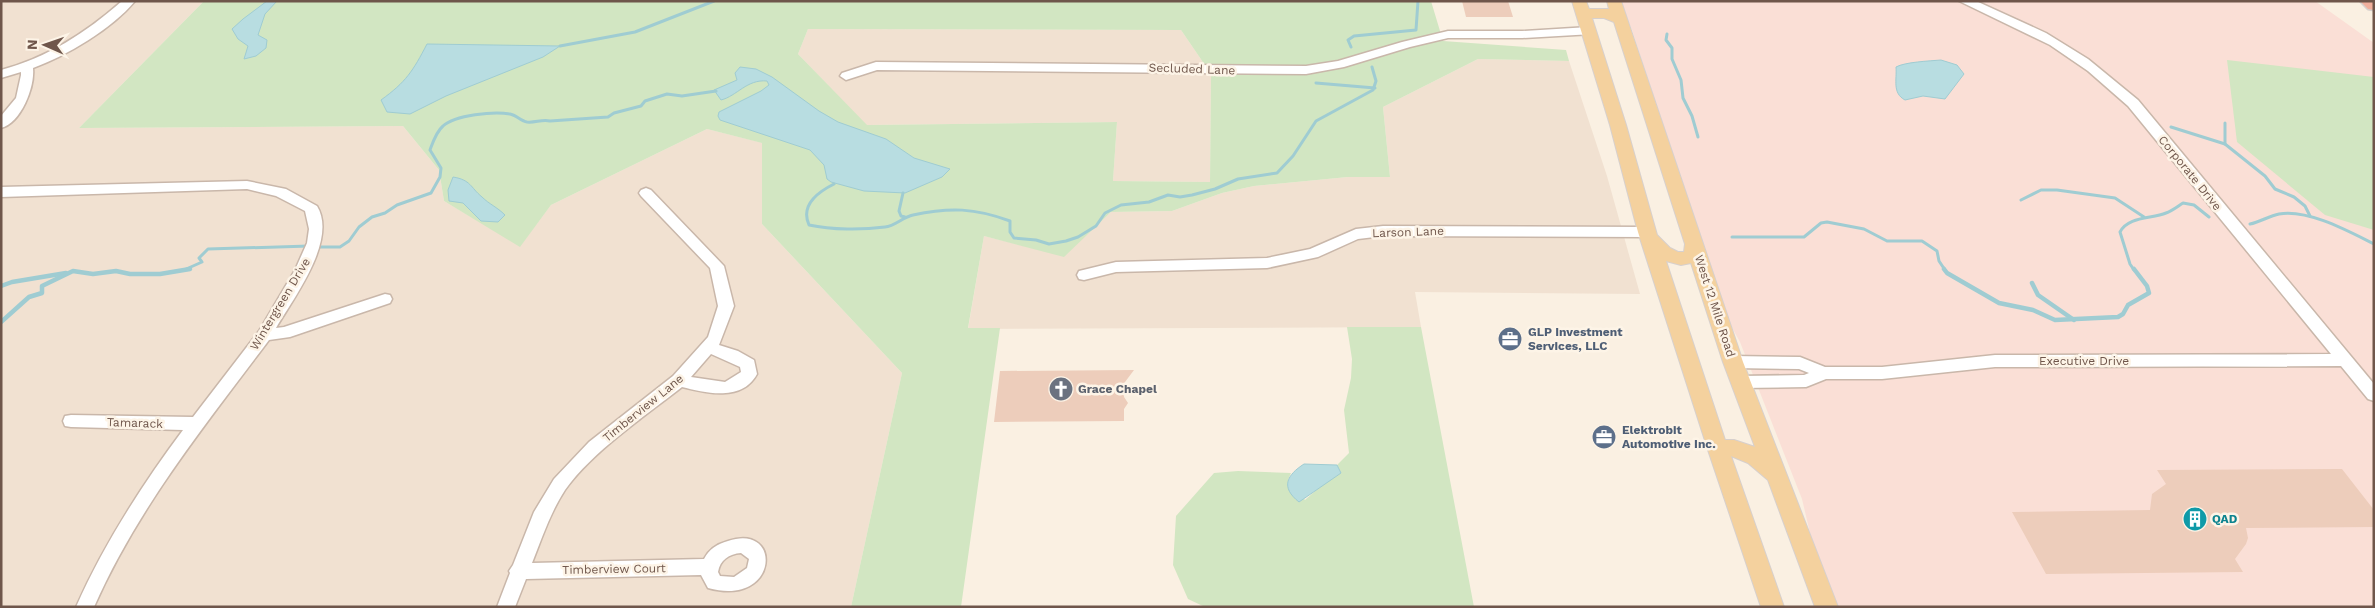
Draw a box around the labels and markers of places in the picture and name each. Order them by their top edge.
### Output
place label: GLP Investment Services, LLC [1528,325,1623,353]
office icon: GLP Investment Services, LLC [1497,326,1523,352]
church icon: Grace Chapel [1048,376,1074,402]
place label: Grace Chapel [1078,382,1157,396]
place label: Elektrobit Automotive Inc. [1622,423,1716,451]
office icon: Elektrobit Automotive Inc. [1591,424,1617,450]
building icon: QAD [2182,506,2208,532]
place label: QAD [2212,512,2238,526]

